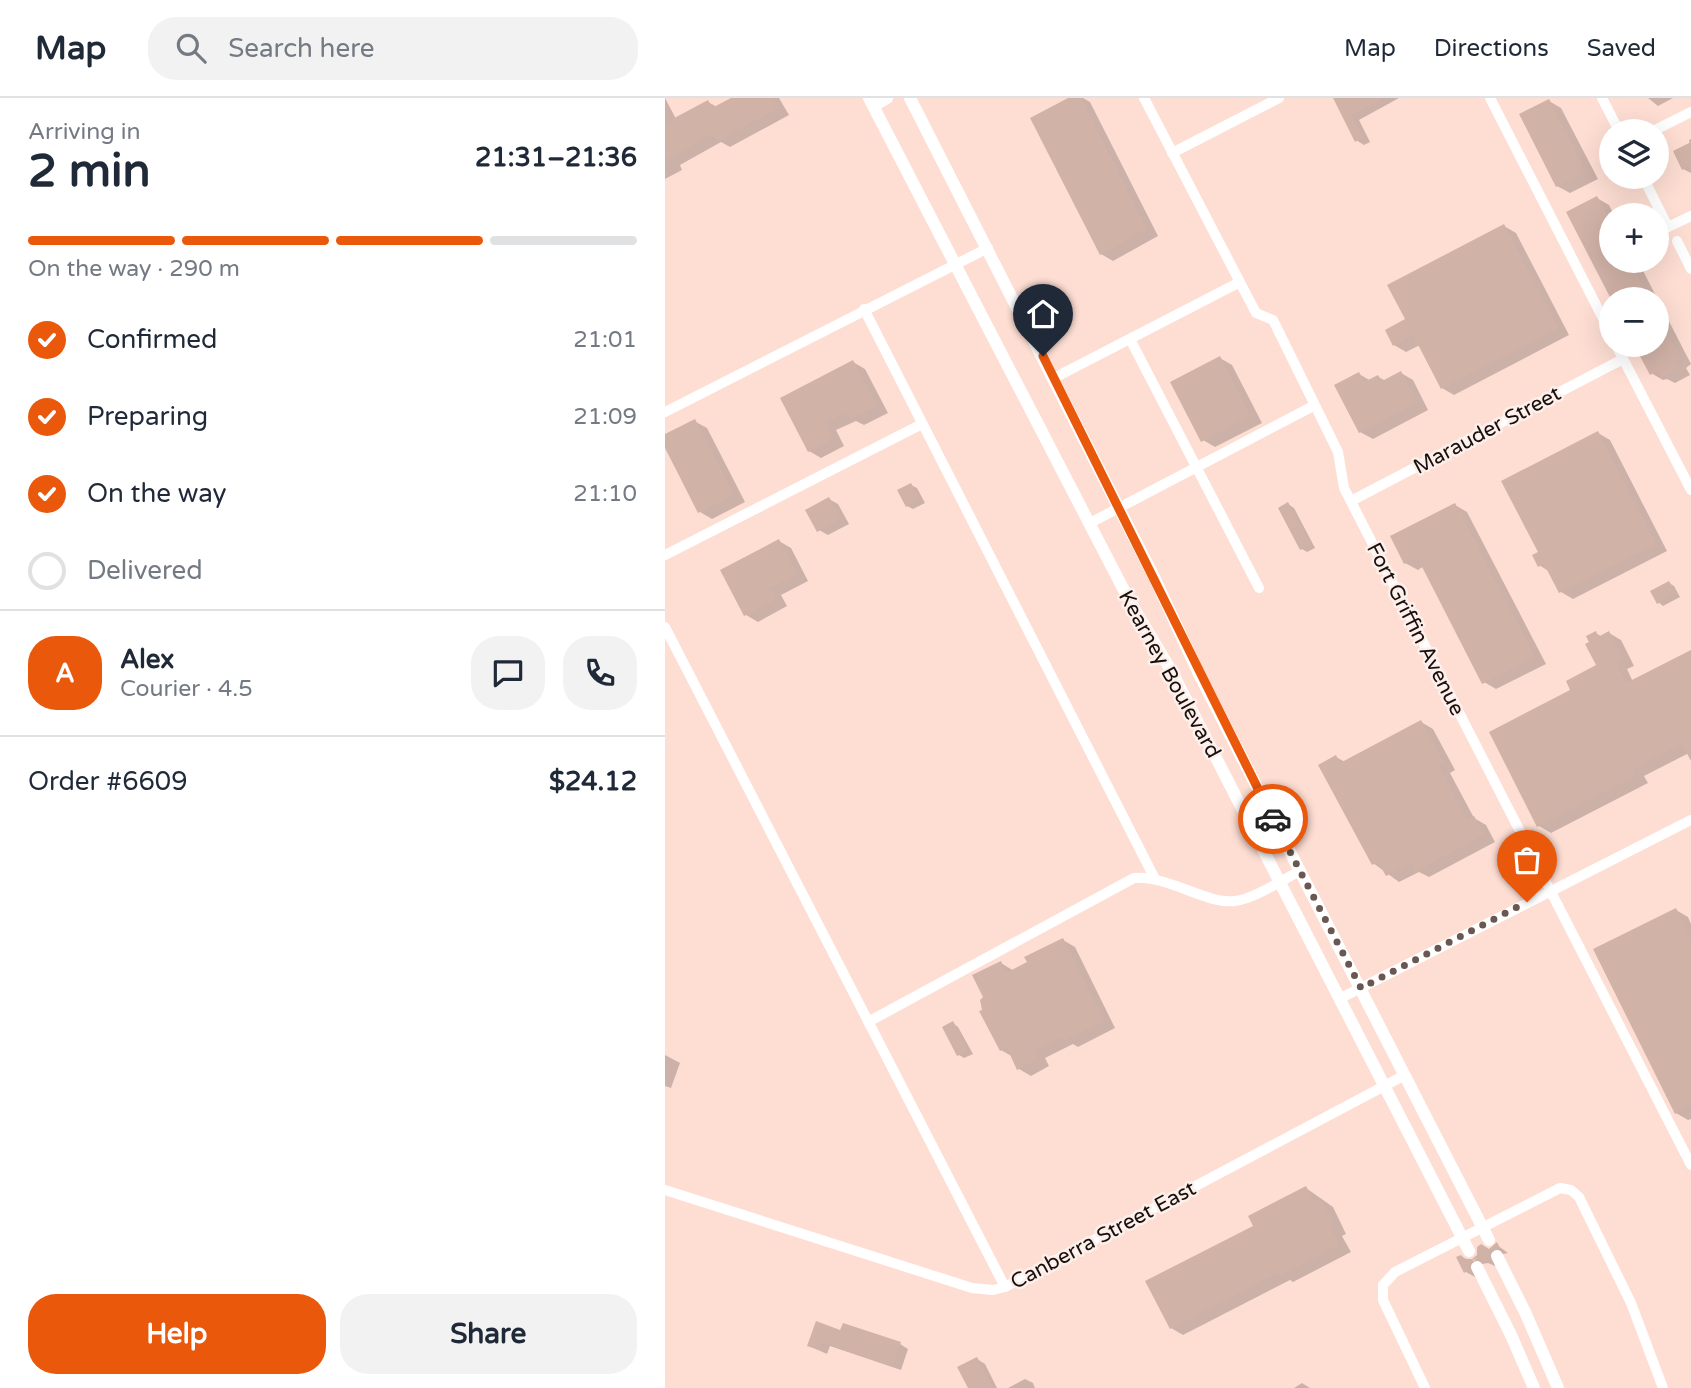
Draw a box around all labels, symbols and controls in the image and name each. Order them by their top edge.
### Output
search box [148,17,638,80]
text: Map [35,29,106,68]
icon: search [172,29,210,67]
text: Search here [228,33,374,64]
text: Map [1344,34,1396,63]
text: Directions [1434,34,1549,63]
text: Saved [1587,34,1656,63]
text: Arriving in [28,118,141,146]
map controls [1599,119,1669,357]
button: layers [1599,119,1669,189]
text: 21:31–21:36 [475,142,637,173]
text: 2 min [28,144,151,199]
button: + [1599,203,1669,273]
text: On the way · 290 m [28,255,240,283]
pin [1013,284,1073,356]
button: − [1599,287,1669,357]
icon: home [1024,295,1062,333]
icon: check [28,321,66,359]
text: Confirmed [87,324,217,355]
text: 21:01 [573,326,637,354]
street label: Marauder Street [1409,381,1565,480]
icon: check [28,398,66,436]
text: Preparing [87,401,208,432]
text: 21:09 [573,403,637,431]
icon: check [28,475,66,513]
text: On the way [87,478,227,509]
text: 21:10 [573,480,637,508]
street label: Fort Griffin Avenue [1361,539,1470,720]
text: Delivered [87,555,203,586]
street label: Kearney Boulevard [1113,586,1226,762]
button: chat [471,636,545,710]
button: phone [563,636,637,710]
text: Alex [120,644,174,675]
text: A [55,658,75,689]
text: Courier · 4.5 [120,675,253,703]
text: Order #6609 [28,766,188,797]
text: $24.12 [549,766,637,797]
courier [1238,784,1308,854]
icon: car [1254,800,1292,838]
pin [1497,830,1557,902]
icon: bag [1508,841,1546,879]
street label: Canberra Street East [1006,1176,1200,1295]
button: Help [28,1294,326,1374]
button: Share [340,1294,637,1374]

